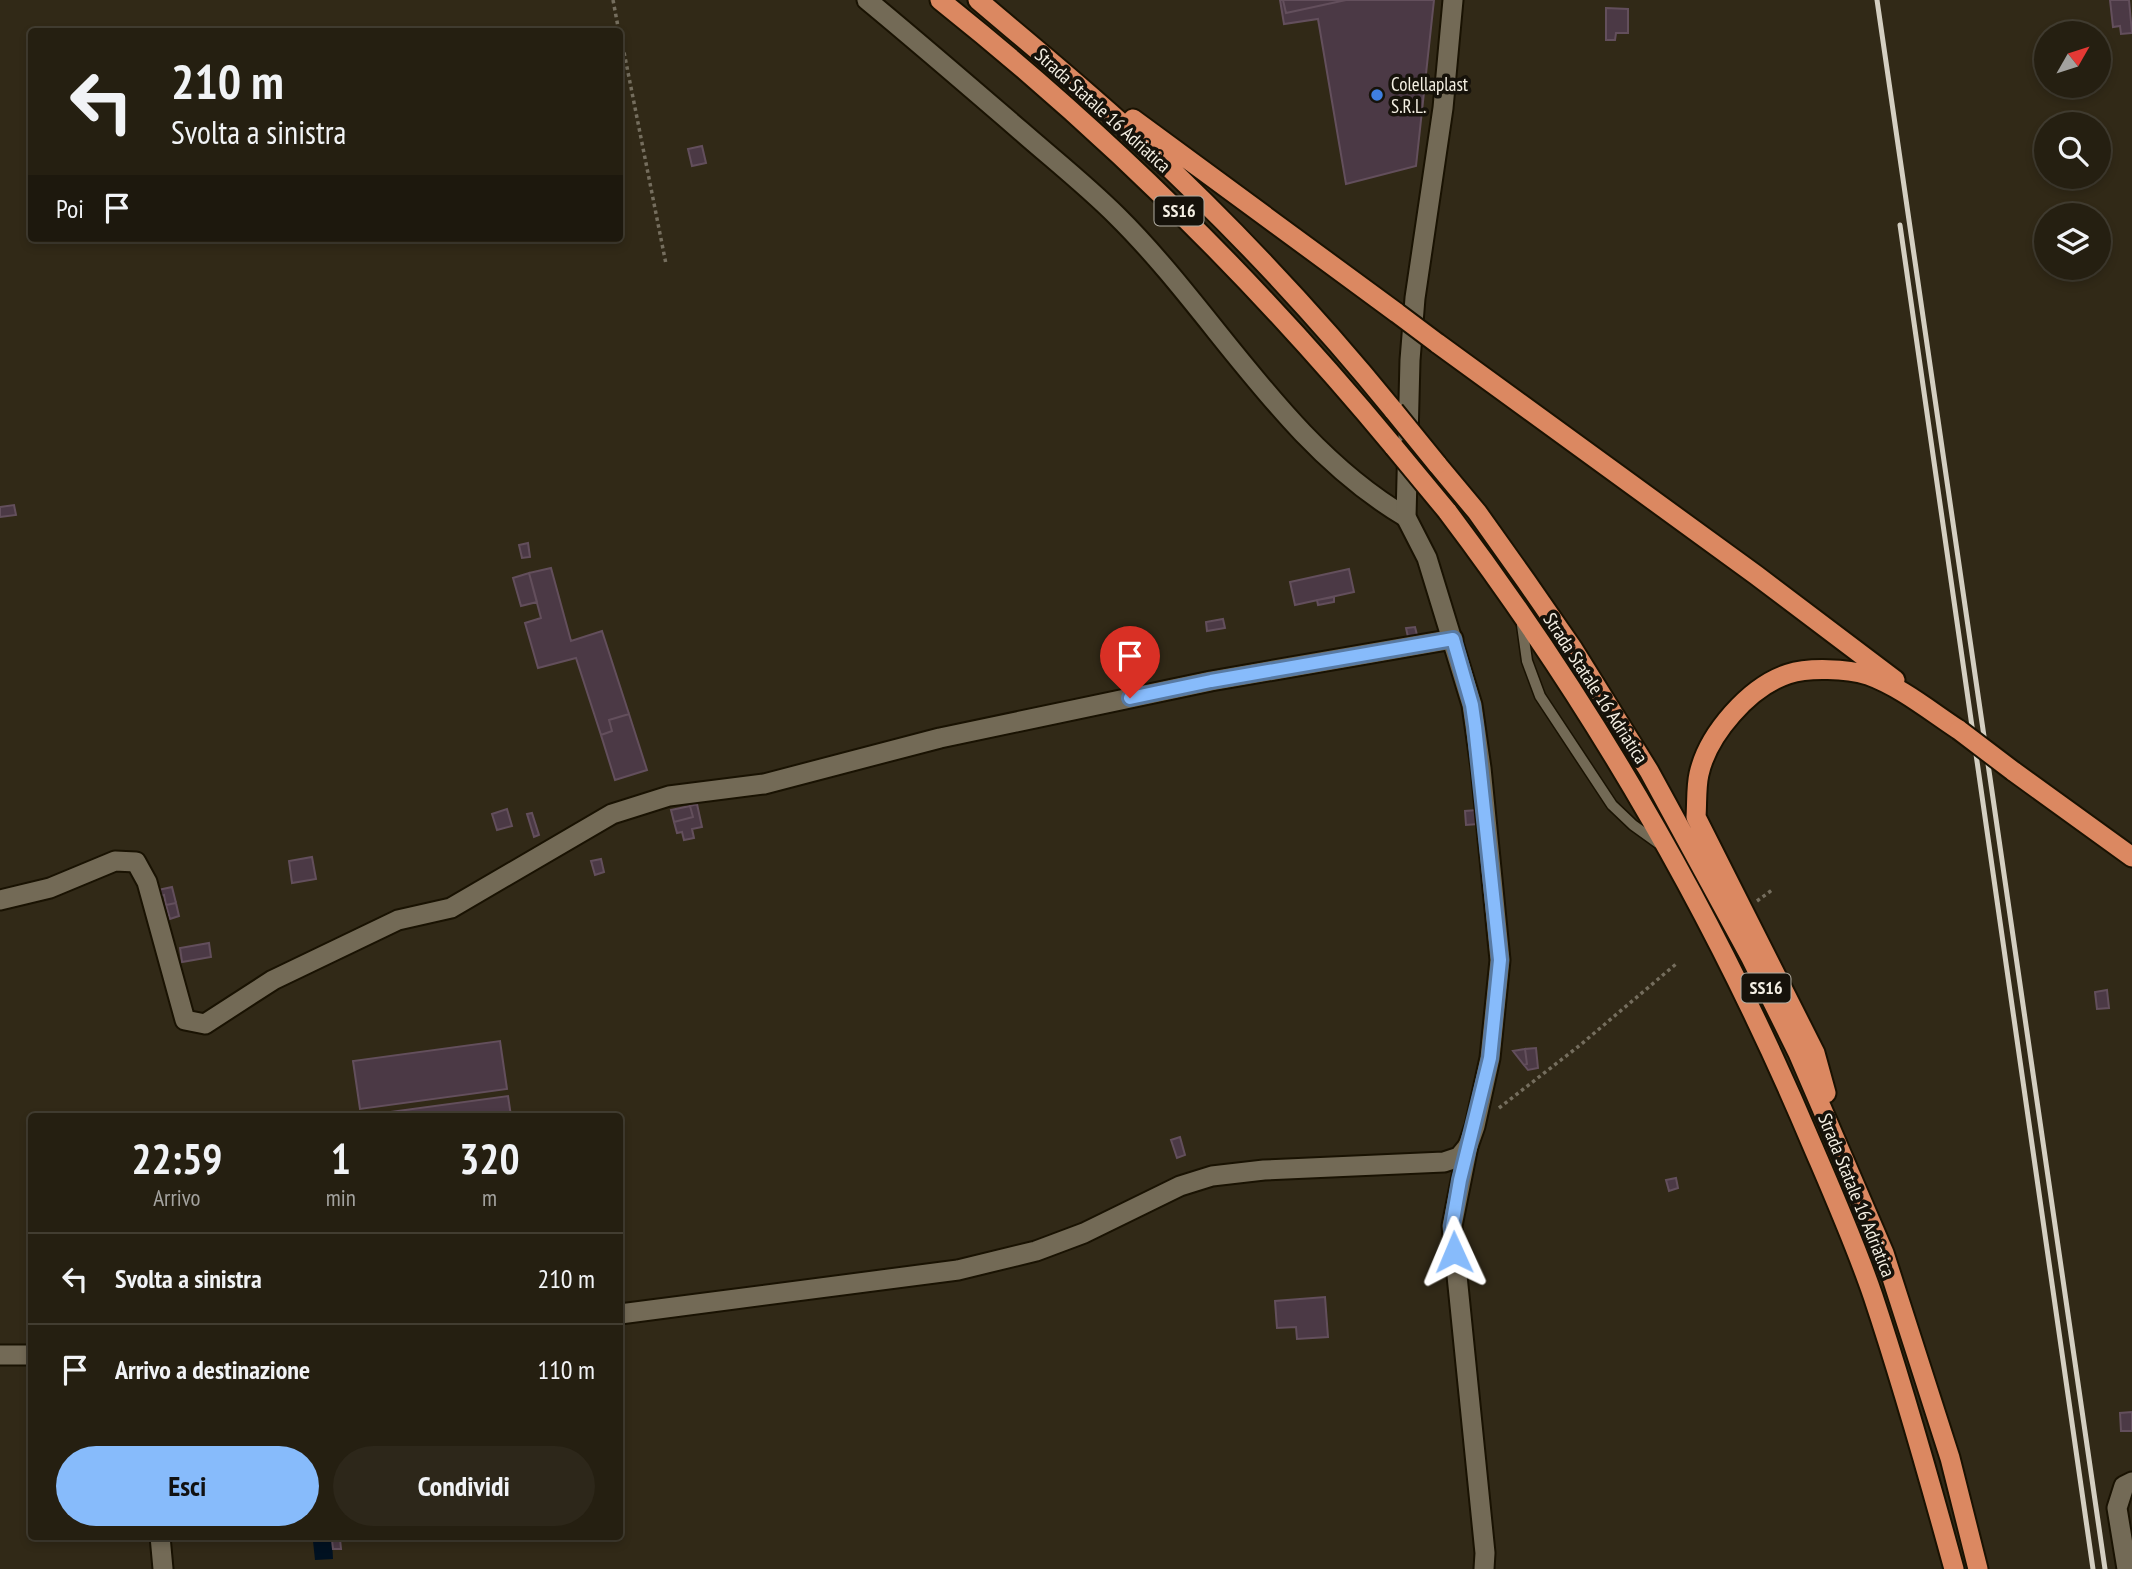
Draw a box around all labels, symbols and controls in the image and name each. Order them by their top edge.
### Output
north arrow [2034,21,2110,98]
map controls [2034,21,2111,280]
street label: Strada Statale 16 Adriatica [1030,43,1176,177]
text: 210 m [171,49,284,113]
icon: left [56,56,147,147]
place label: Colellaplast S.R.L. [1391,72,1469,118]
marker: Colellaplast S.R.L. [1369,87,1385,103]
text: Svolta a sinistra [171,111,346,153]
button: search [2034,112,2111,189]
icon: arrive [98,189,136,227]
text: Poi [56,192,84,225]
road number: SS16 [1154,196,1204,226]
button: layers [2034,203,2111,280]
street label: Strada Statale 16 Adriatica [1538,608,1654,768]
pin [1100,626,1160,698]
icon: arrive [1111,637,1149,675]
road number: SS16 [1742,973,1790,1002]
street label: Strada Statale 16 Adriatica [1813,1110,1901,1280]
text: 22:59 [131,1131,222,1186]
text: 1 [331,1131,351,1186]
text: 320 [459,1131,520,1186]
text: Arrivo [153,1183,201,1212]
text: min [326,1183,356,1212]
text: m [482,1183,497,1212]
position arrow [1417,1215,1491,1289]
icon: left [56,1260,94,1298]
text: Svolta a sinistra [115,1262,262,1295]
text: 210 m [537,1262,595,1295]
icon: arrive [56,1351,94,1389]
text: Arrivo a destinazione [115,1353,310,1386]
text: 110 m [537,1353,595,1386]
button: Esci [56,1446,319,1526]
button: Condividi [333,1446,595,1526]

